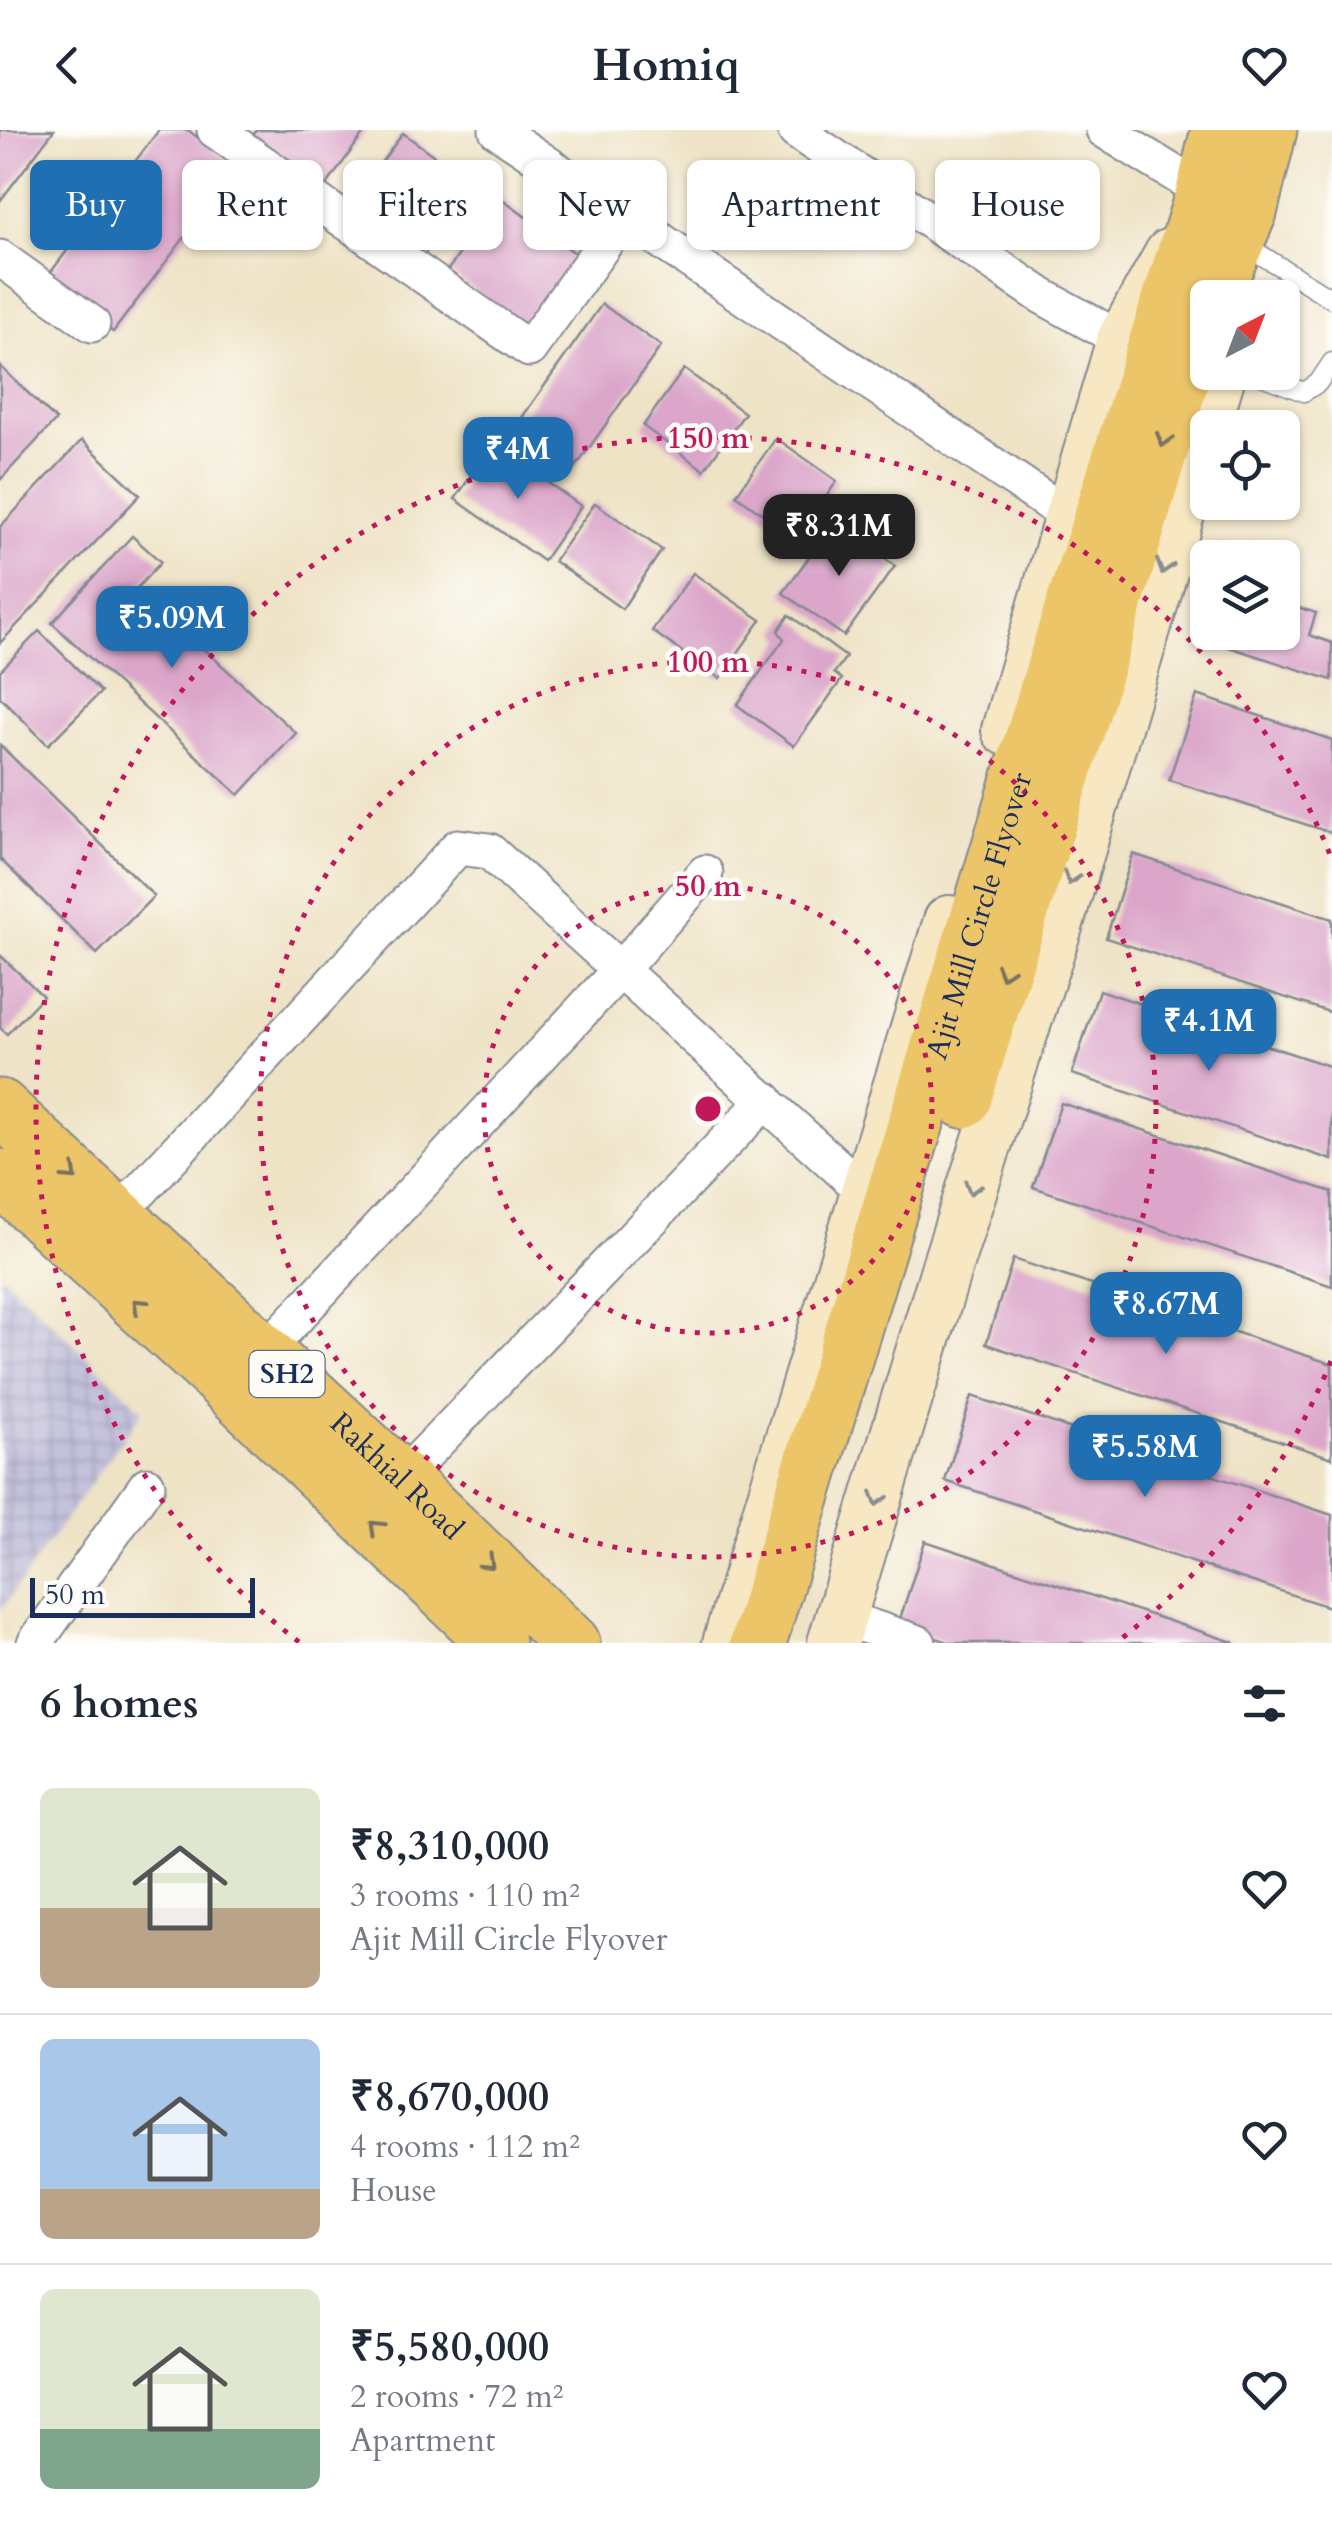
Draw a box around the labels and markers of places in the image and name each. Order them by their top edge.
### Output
pin: ₹4M [470,417,566,502]
pin: ₹8.31M [758,494,920,579]
pin: ₹5.09M [91,586,253,671]
pin: ₹4.1M [1139,989,1279,1074]
centre of rings [690,1091,726,1127]
pin: ₹8.67M [1085,1272,1247,1357]
pin: ₹5.58M [1064,1415,1226,1500]

